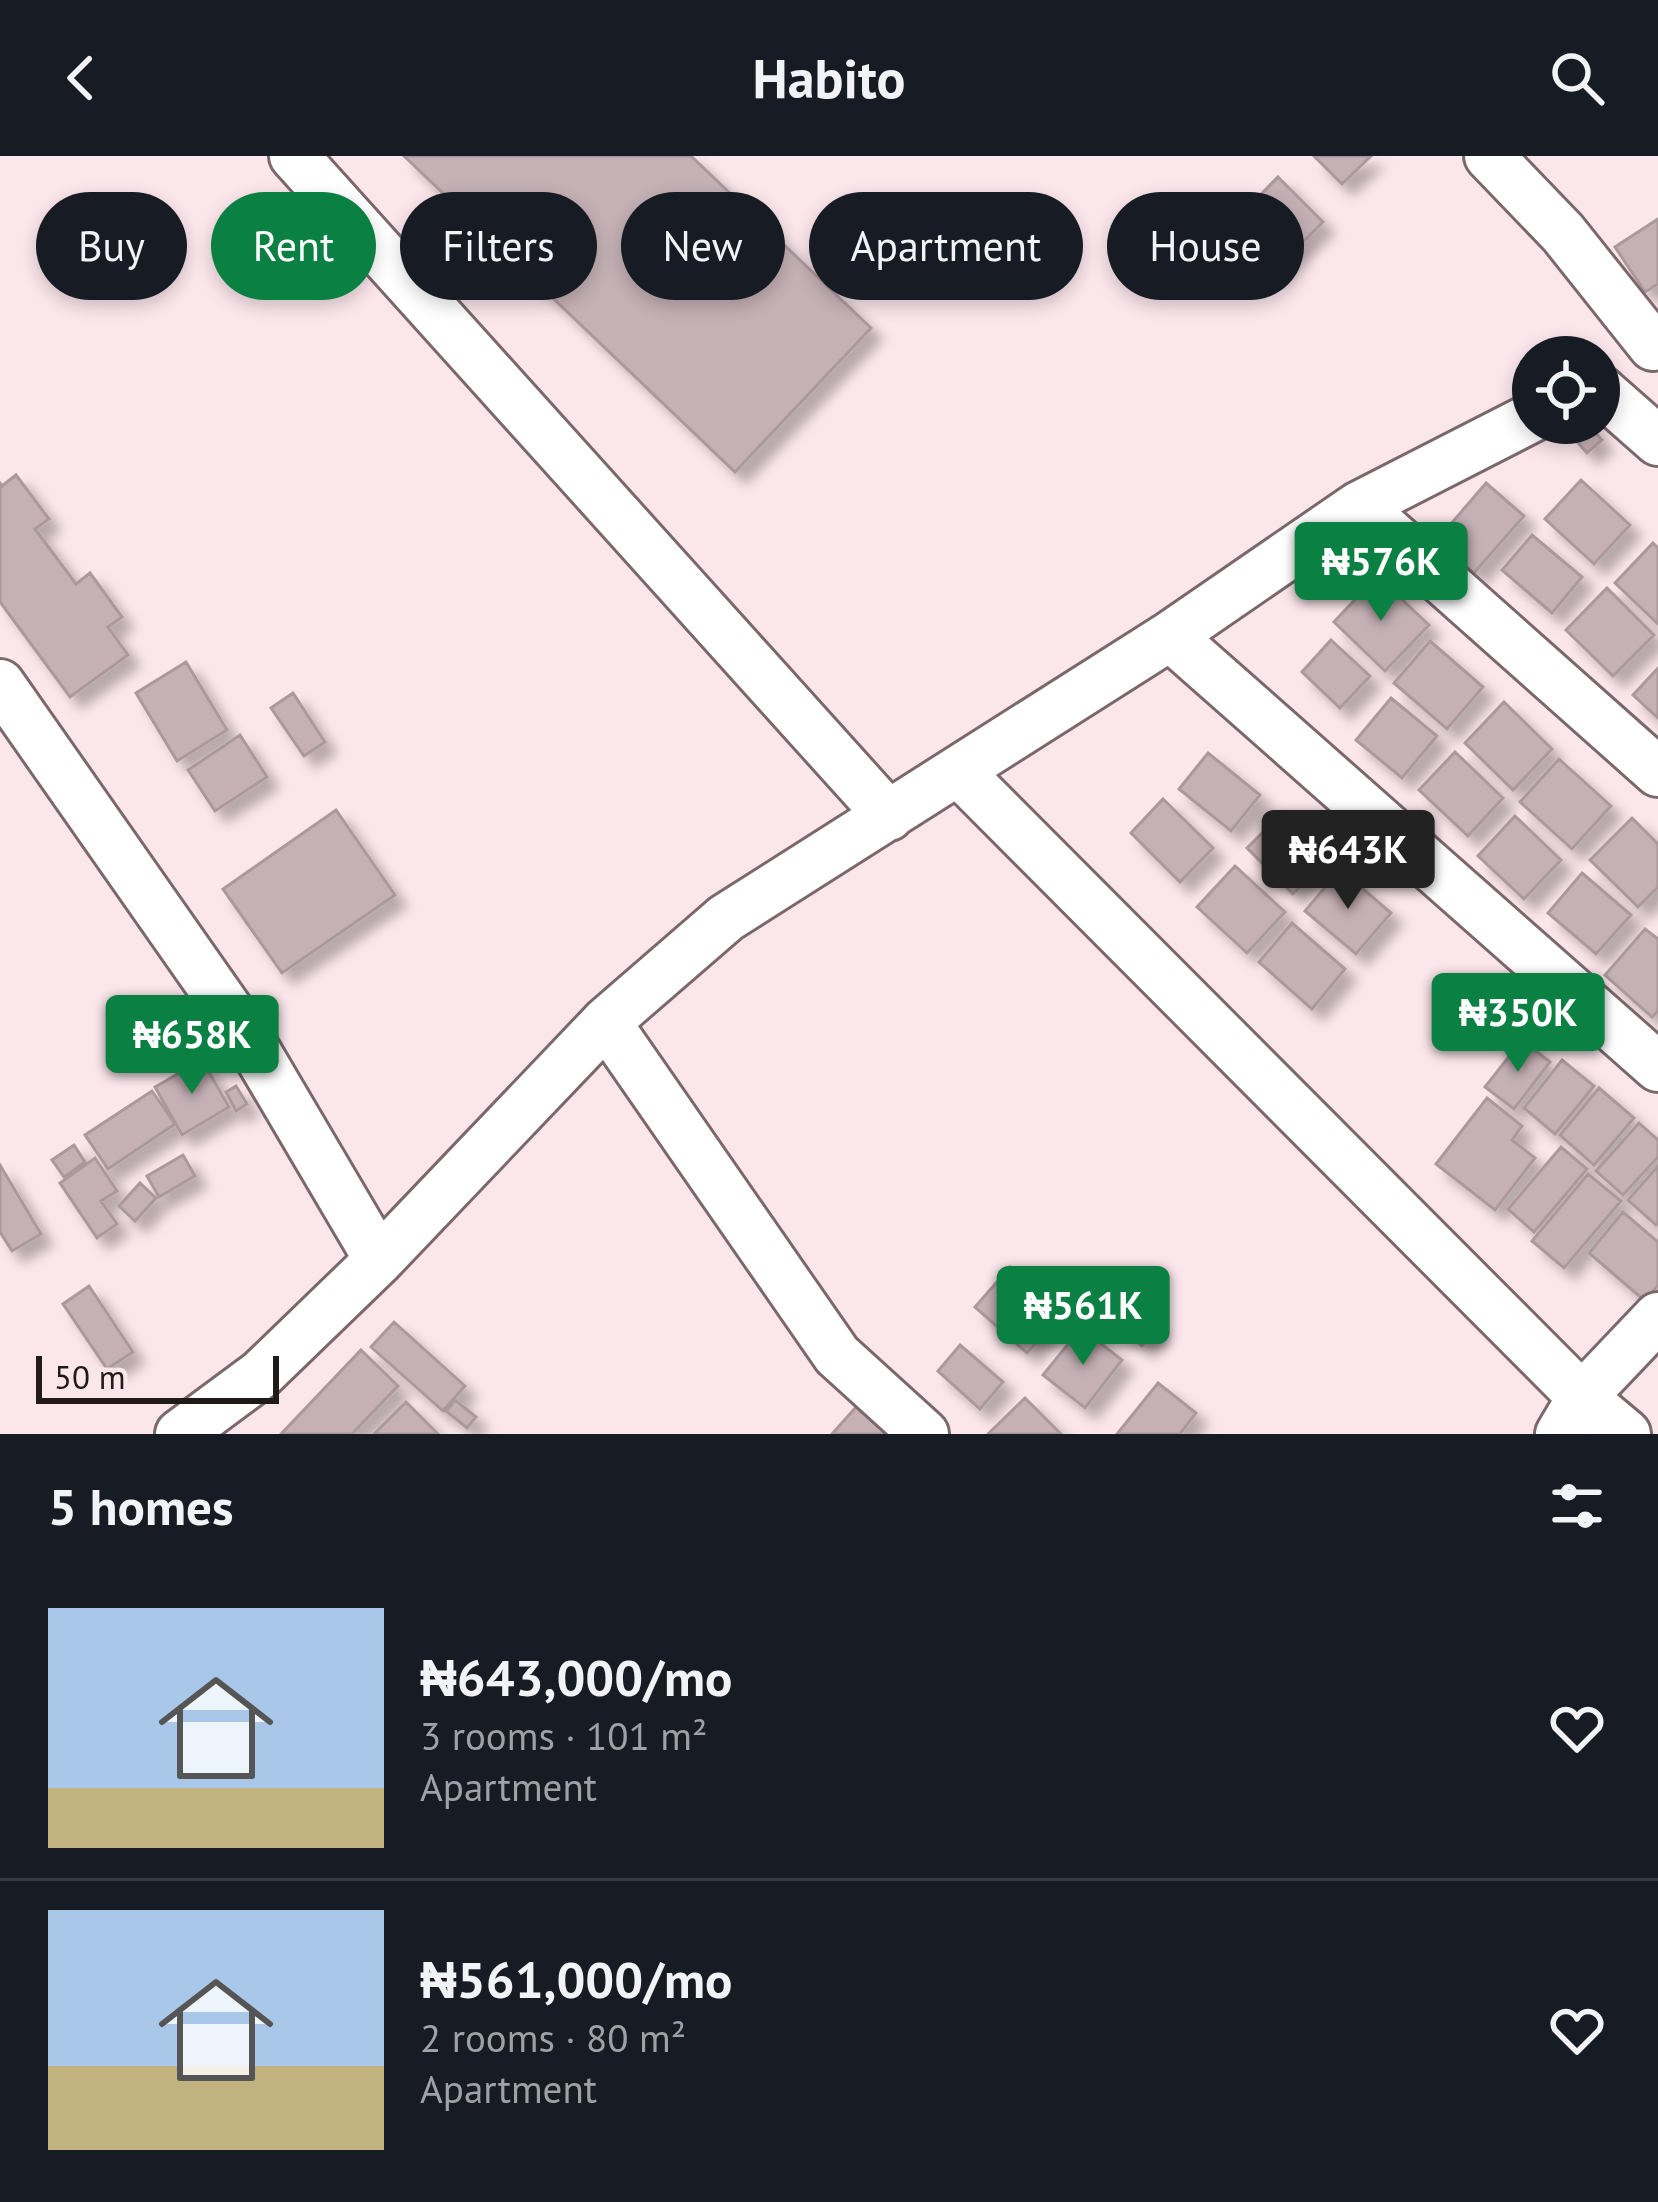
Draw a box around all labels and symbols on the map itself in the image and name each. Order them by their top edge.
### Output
pin: ₦576K [1297,522,1465,624]
pin: ₦643K [1264,810,1432,912]
pin: ₦350K [1434,973,1602,1075]
pin: ₦658K [108,995,276,1097]
pin: ₦561K [999,1266,1167,1368]
scale bar [36,1350,279,1403]

